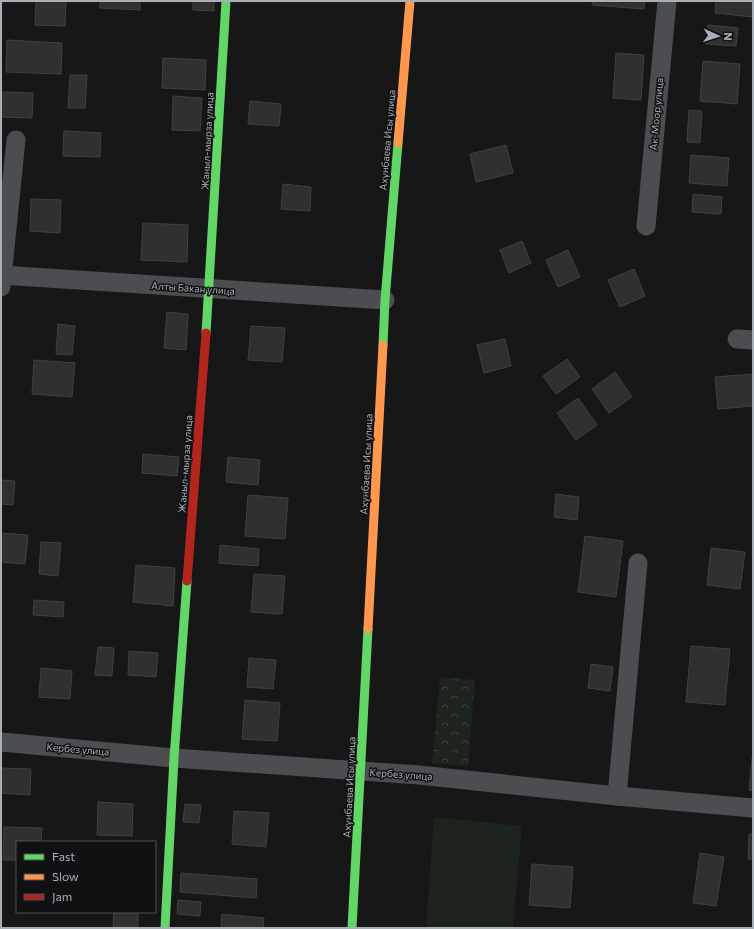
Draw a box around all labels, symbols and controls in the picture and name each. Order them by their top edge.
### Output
north arrow [698,16,738,56]
text: N [722,32,735,41]
street label: Ак-Моор улица [647,77,665,151]
street label: Ахунбаева Исы улица [377,89,397,191]
street label: Жаныл-мырза улица [198,92,216,190]
street label: Алты Бакан улица [151,279,235,297]
street label: Ахунбаева Исы улица [357,413,375,515]
street label: Жаныл-мырза улица [176,415,194,513]
street label: Ахунбаева Исы улица [340,736,358,838]
street label: Кербез улица [46,740,110,758]
street label: Кербез улица [369,766,433,782]
legend [16,841,156,913]
text: Fast [52,849,75,863]
text: Slow [52,869,79,883]
text: Jam [52,889,72,904]

